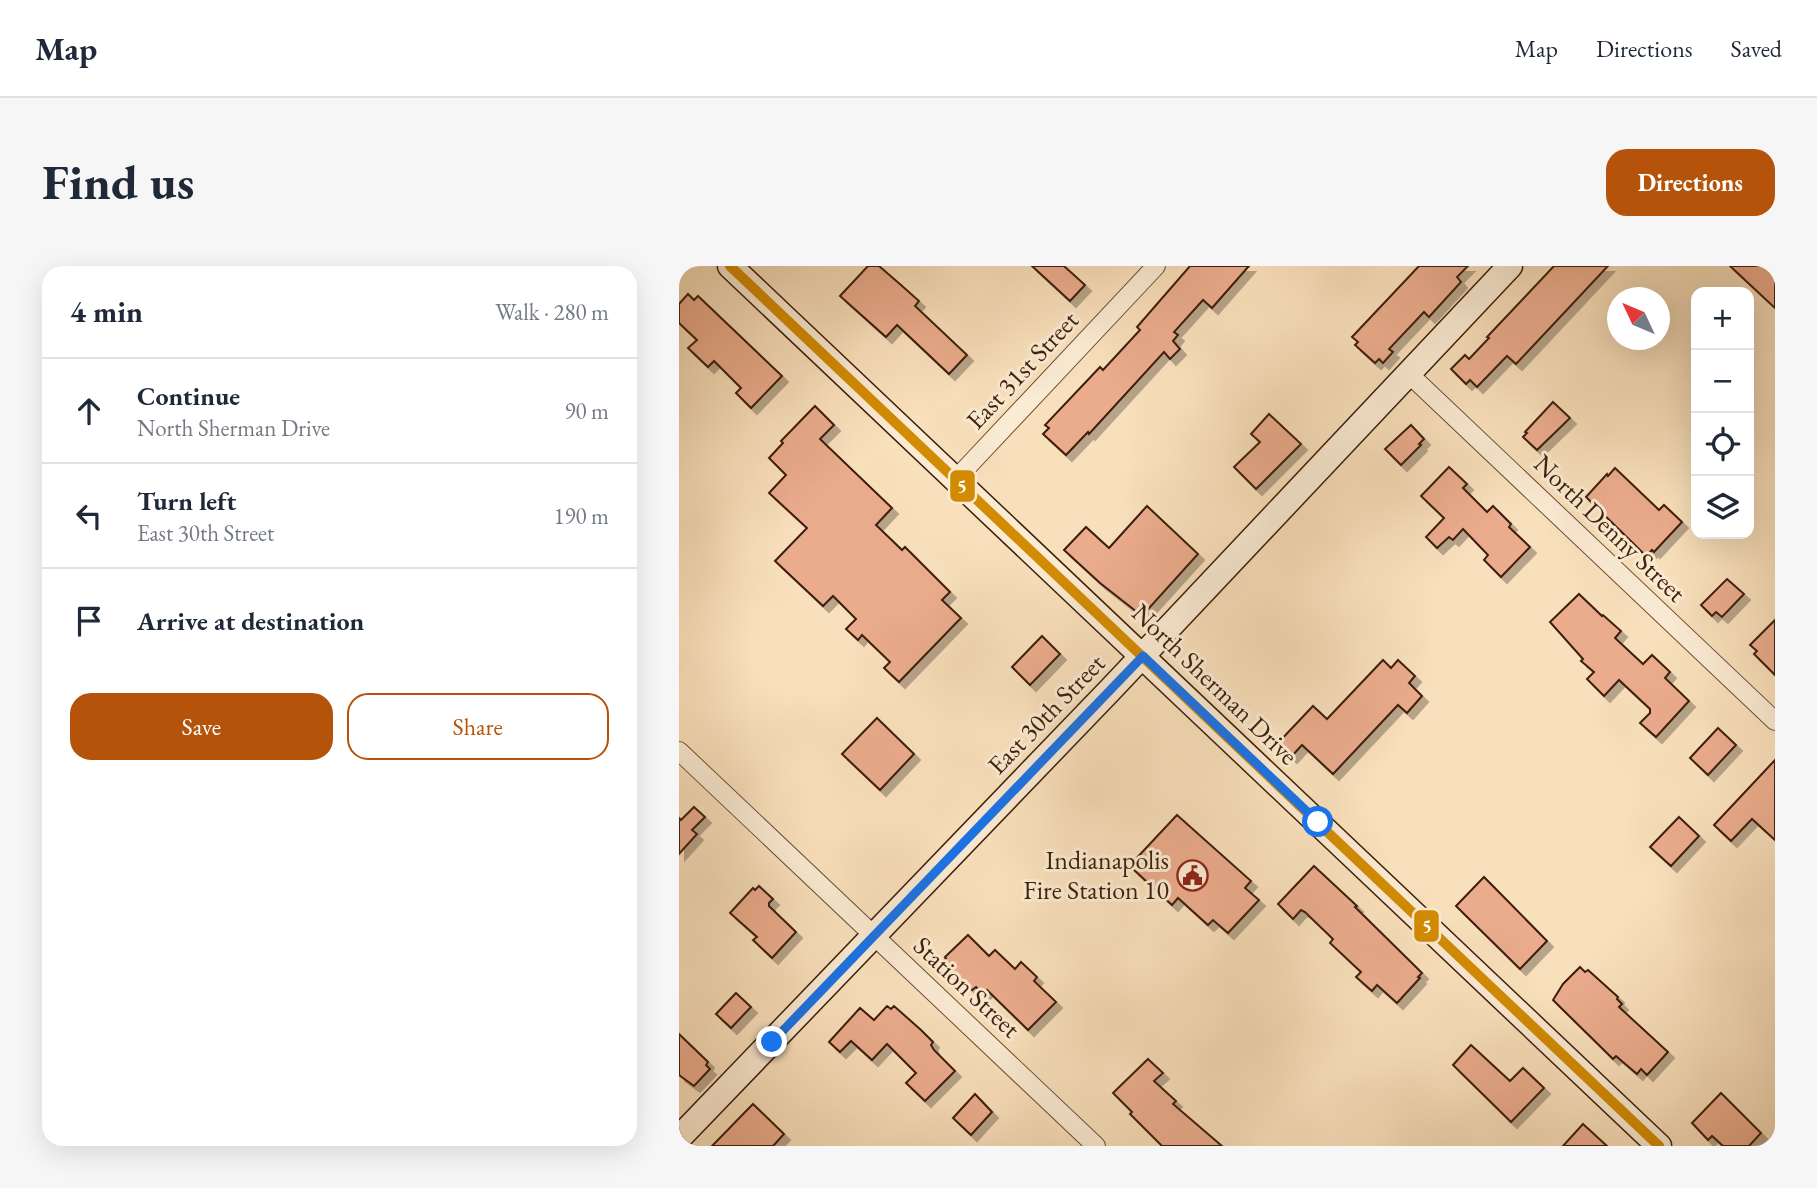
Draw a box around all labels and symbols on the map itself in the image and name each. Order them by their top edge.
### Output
north arrow [1607,287,1670,350]
street label: East 31st Street [958,304,1086,436]
street label: North Denny Street [1527,447,1693,609]
line badge: 5 [949,469,976,503]
text: 5 [957,474,967,499]
street label: North Sherman Drive [1125,596,1305,772]
street label: East 30th Street [980,646,1112,782]
route start [1302,806,1333,837]
place label: Indianapolis Fire Station 10 [1023,843,1169,907]
public building icon: Indianapolis Fire Station 10 [1175,858,1209,892]
line badge: 5 [1413,909,1440,943]
text: 5 [1422,914,1432,939]
street label: Station Street [906,929,1028,1045]
route end [756,1026,787,1057]

